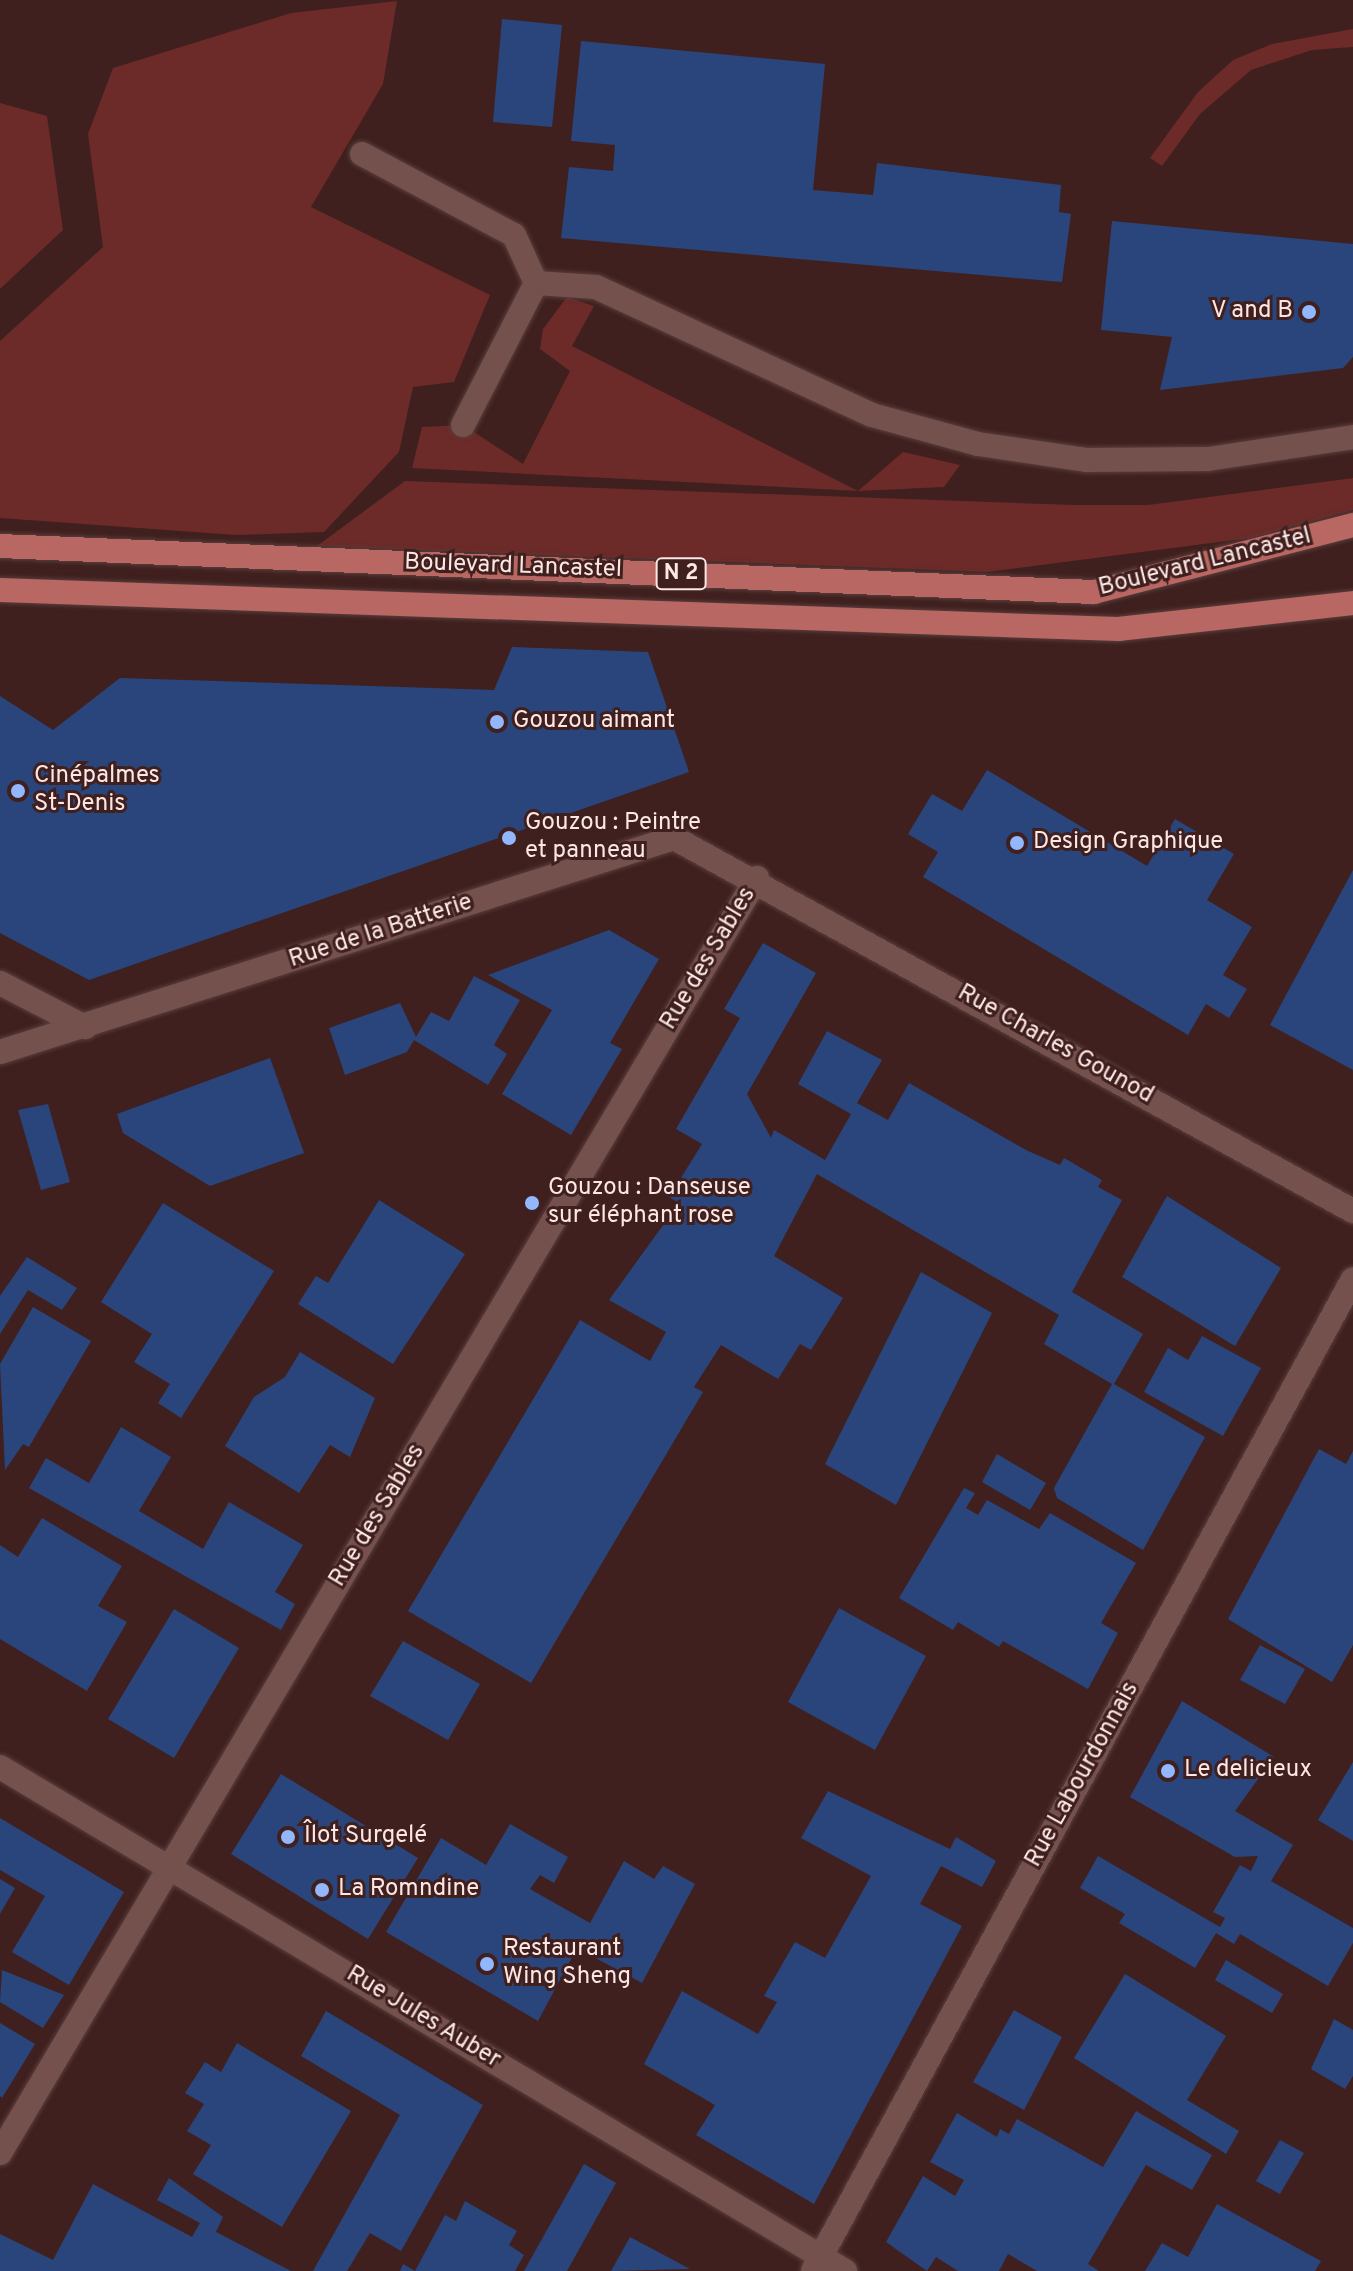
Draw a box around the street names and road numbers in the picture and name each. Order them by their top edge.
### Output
street label: Boulevard Lancastel [1096,523,1314,603]
street label: Boulevard Lancastel [404,549,622,585]
road number: N 2 [655,556,707,592]
street label: Rue des Sables [655,882,763,1036]
street label: Rue de la Batterie [286,889,476,975]
street label: Rue Charles Gounod [952,979,1158,1111]
street label: Rue des Sables [324,1439,432,1593]
street label: Rue Labourdonnais [1020,1677,1146,1873]
street label: Rue Jules Auber [340,1960,506,2076]

